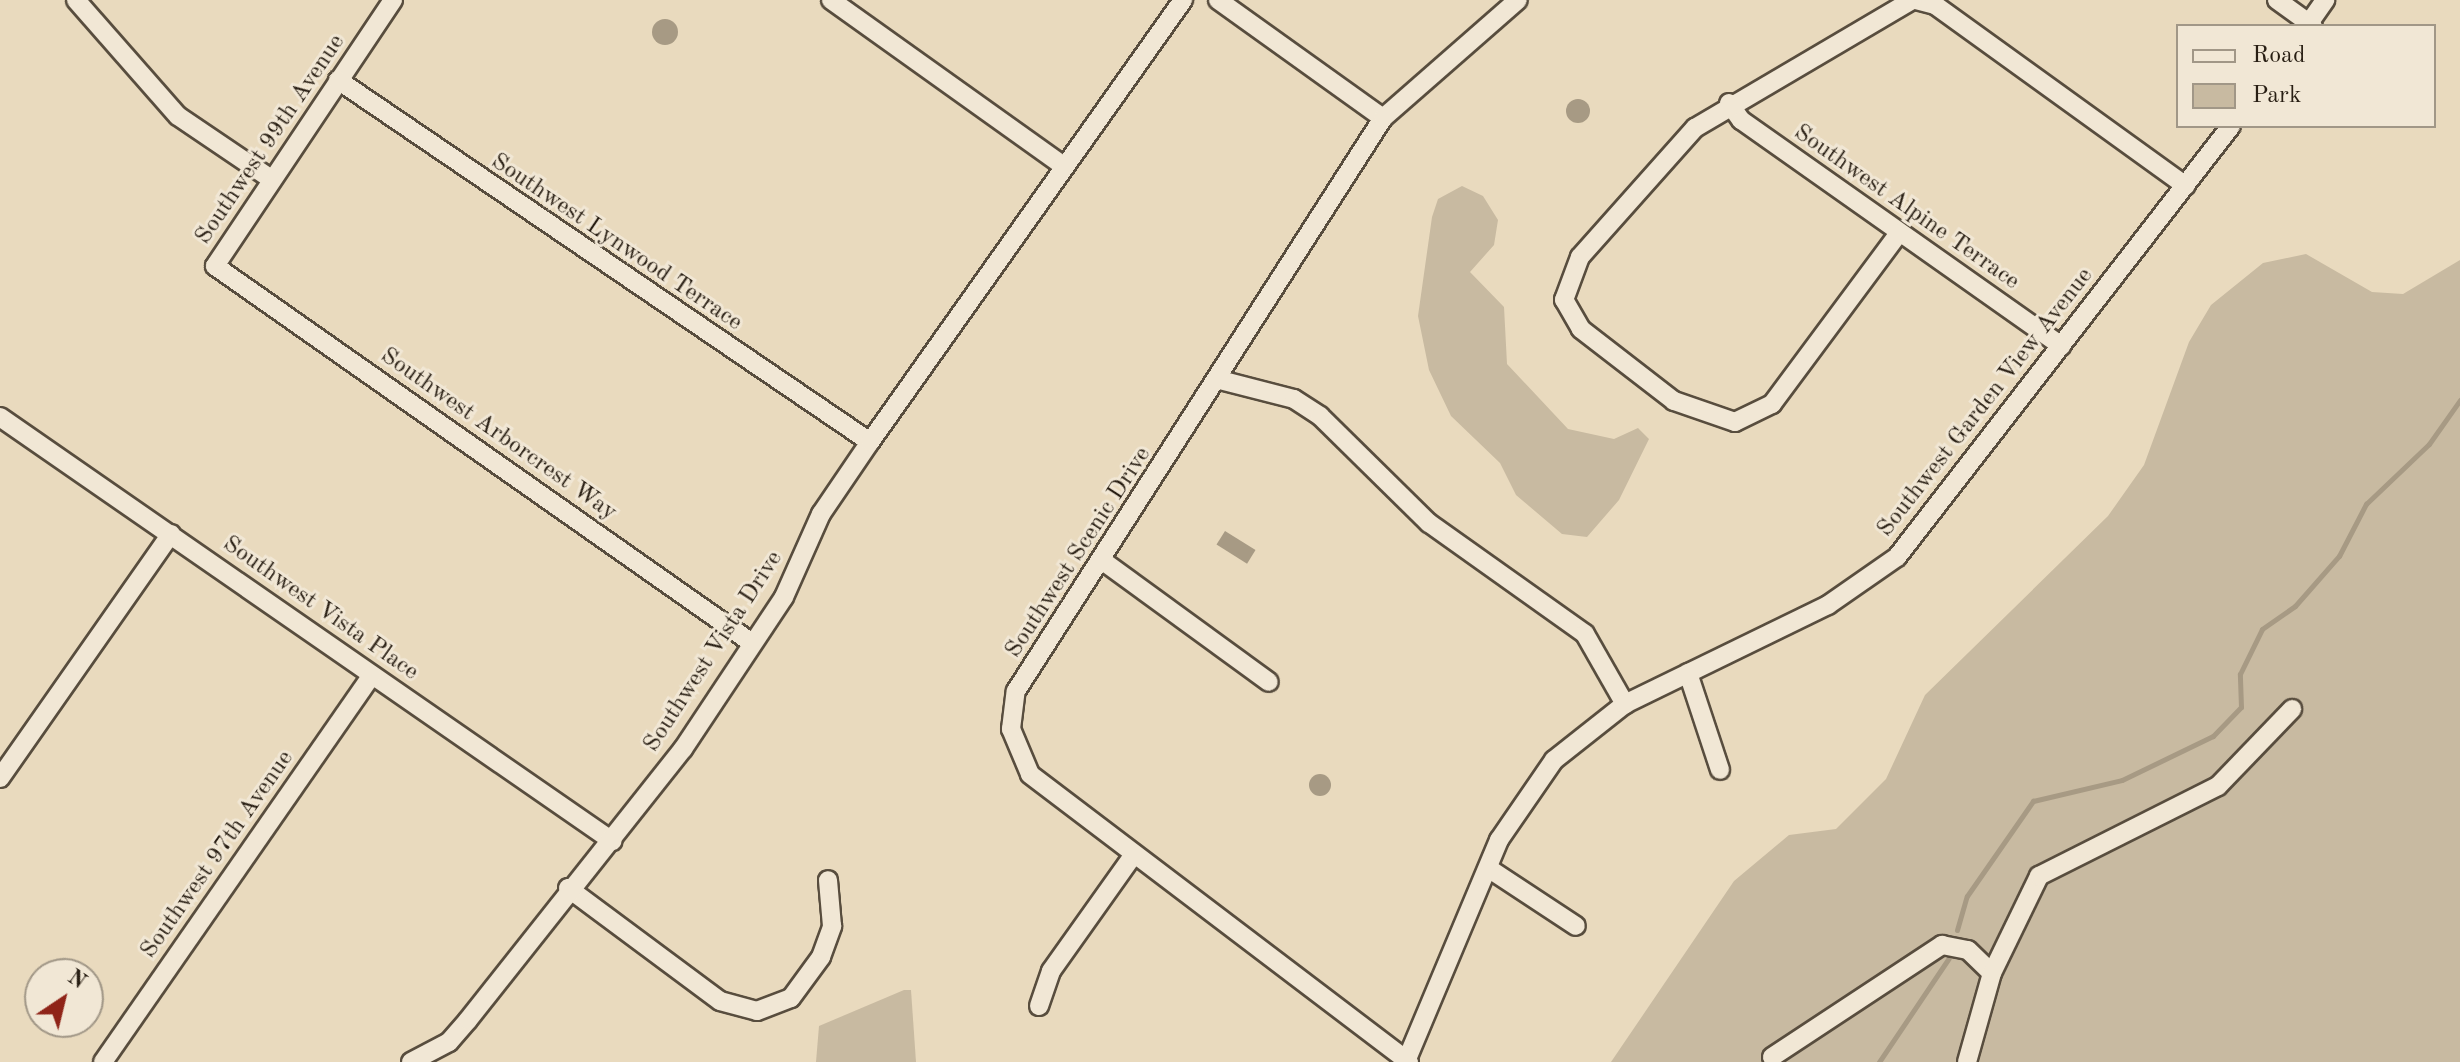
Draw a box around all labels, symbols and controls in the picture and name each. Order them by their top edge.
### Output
legend [2176,24,2436,128]
street label: Southwest 99th Avenue [190,29,352,251]
text: Road [2252,44,2305,68]
text: Park [2252,84,2301,108]
street label: Southwest Alpine Terrace [1788,119,2024,297]
street label: Southwest Lynwood Terrace [485,148,747,338]
street label: Southwest Garden View Avenue [1872,263,2100,543]
street label: Southwest Arborcrest Way [374,342,622,528]
street label: Southwest Scenic Drive [1000,442,1158,664]
street label: Southwest Vista Place [216,530,424,688]
street label: Southwest Vista Drive [638,546,790,758]
street label: Southwest 97th Avenue [135,745,301,965]
north arrow [24,958,104,1038]
text: N [63,966,90,994]

